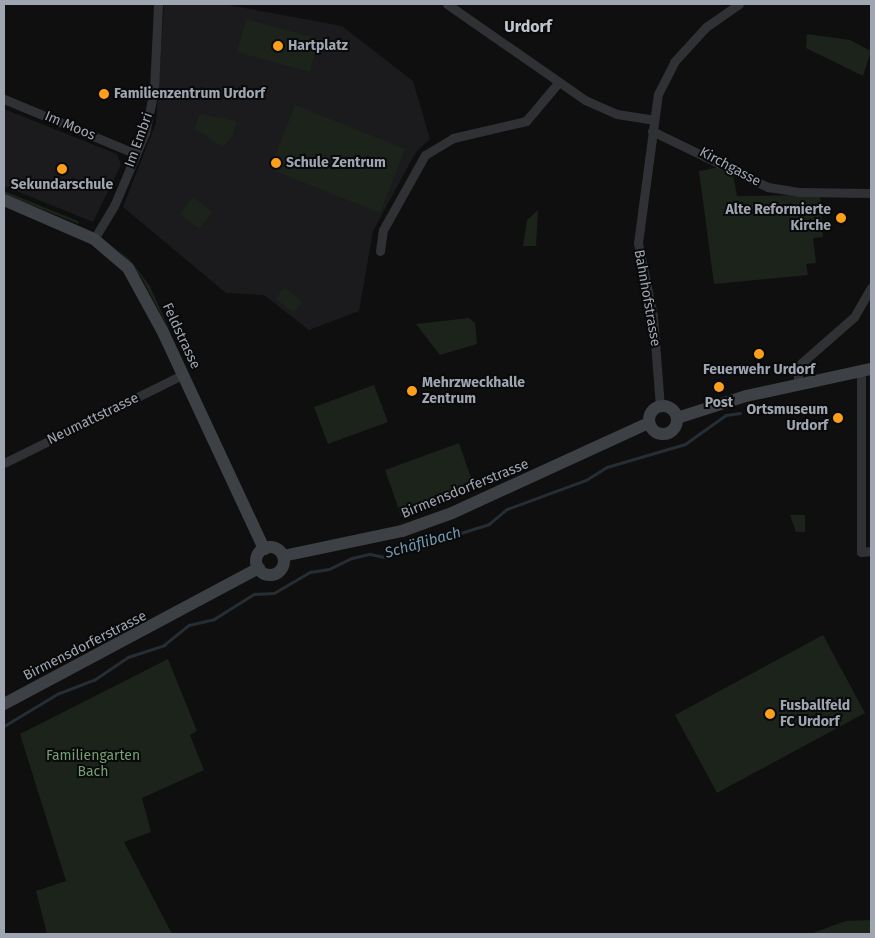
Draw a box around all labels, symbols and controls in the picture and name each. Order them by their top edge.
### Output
district label: Urdorf [504,17,552,37]
place label: Hartplatz [288,38,348,54]
marker: Hartplatz [272,40,284,52]
place label: Familienzentrum Urdorf [114,86,265,102]
marker: Familienzentrum Urdorf [98,88,110,100]
street label: Im Moos [42,108,98,144]
street label: Im Embri [121,110,157,170]
street label: Kirchgasse [696,144,764,190]
place label: Schule Zentrum [286,155,386,171]
marker: Schule Zentrum [270,157,282,169]
marker: Sekundarschule [56,163,68,175]
place label: Sekundarschule [11,177,113,193]
place label: Alte Reformierte Kirche [726,202,831,234]
marker: Alte Reformierte Kirche [835,212,847,224]
street label: Bahnhofstrasse [630,248,664,348]
street label: Feldstrasse [158,300,204,372]
marker: Feuerwehr Urdorf [753,348,765,360]
place label: Feuerwehr Urdorf [703,362,815,378]
place label: Mehrzweckhalle Zentrum [422,375,525,408]
marker: Post [713,381,725,393]
marker: Mehrzweckhalle Zentrum [406,385,418,397]
street label: Neumattstrasse [45,390,141,448]
place label: Post [705,395,733,411]
place label: Ortsmuseum Urdorf [746,402,828,434]
marker: Ortsmuseum Urdorf [832,412,844,424]
street label: Birmensdorferstrasse [399,456,531,522]
water label: Schäflibach [383,524,463,562]
street label: Birmensdorferstrasse [21,608,149,684]
place label: Fusballfeld FC Urdorf [780,698,850,730]
marker: Fusballfeld FC Urdorf [764,708,776,720]
park label: Familiengarten Bach [46,748,140,780]

